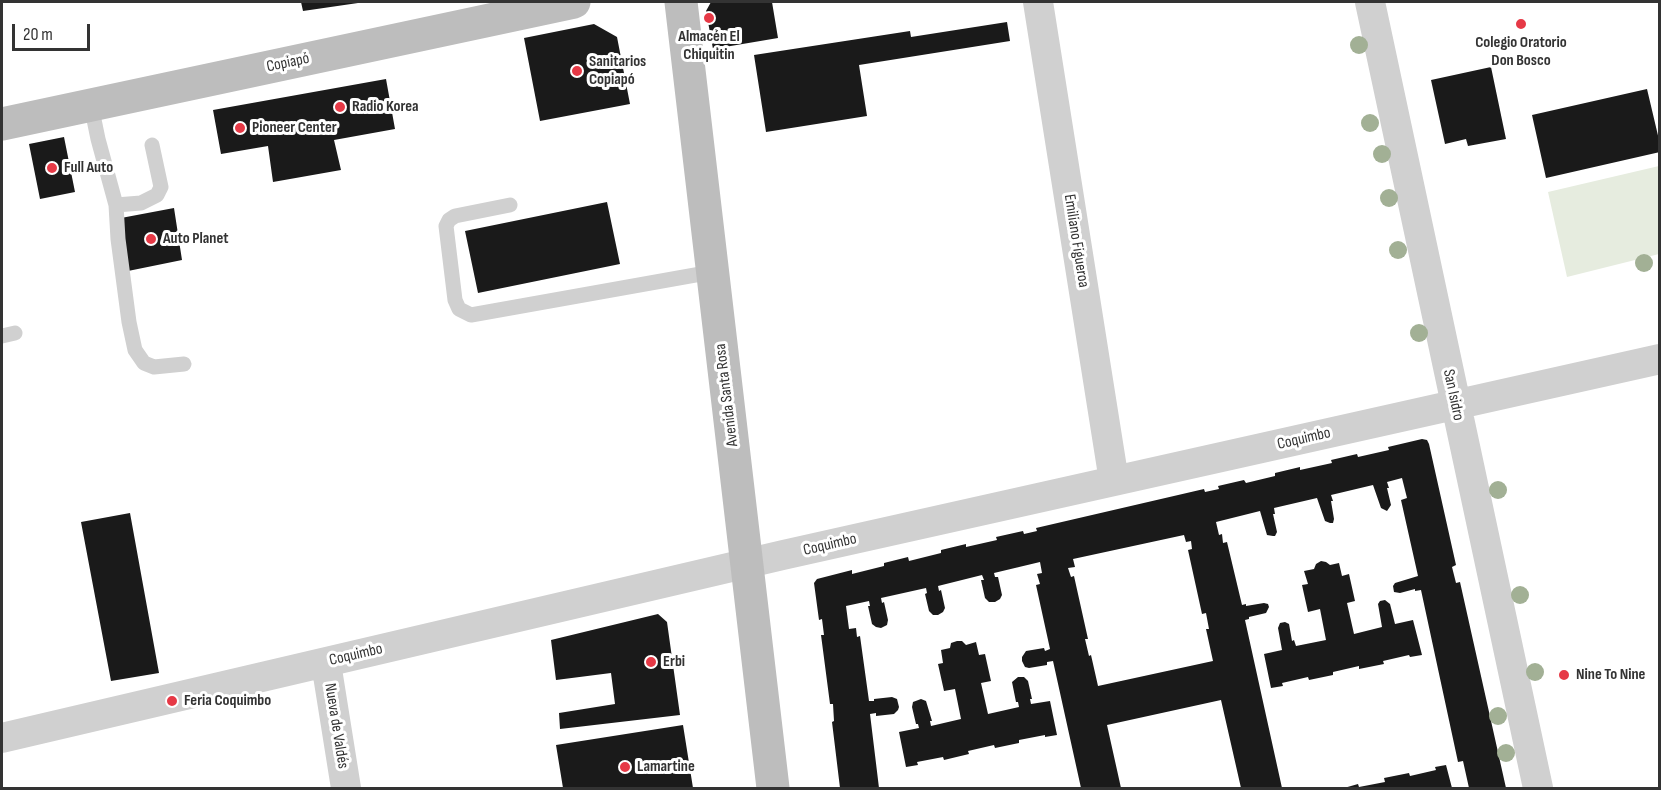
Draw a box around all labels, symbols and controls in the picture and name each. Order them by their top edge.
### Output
marker: Almacén El Chiquitin [702,11,716,25]
scale bar [15,12,93,50]
marker: Colegio Oratorio Don Bosco [1514,17,1528,31]
text: 20 m [23,24,53,45]
place label: Almacén El Chiquitin [678,27,740,65]
place label: Colegio Oratorio Don Bosco [1475,33,1567,71]
street label: Copiapó [265,49,311,77]
place label: Sanitarios Copiapó [589,52,646,90]
marker: Sanitarios Copiapó [570,64,584,78]
place label: Radio Korea [352,97,419,117]
marker: Radio Korea [333,100,347,114]
place label: Pioneer Center [252,118,337,138]
marker: Pioneer Center [233,121,247,135]
place label: Full Auto [64,158,113,178]
marker: Full Auto [45,161,59,175]
street label: Emiliano Figueroa [1059,193,1093,289]
place label: Auto Planet [163,229,228,249]
marker: Auto Planet [144,232,158,246]
street label: Avenida Santa Rosa [711,342,743,448]
street label: San Isidro [1438,368,1468,422]
street label: Coquimbo [1275,424,1333,454]
street label: Coquimbo [801,530,859,560]
street label: Coquimbo [327,640,385,670]
place label: Erbi [663,652,685,672]
marker: Erbi [644,655,658,669]
place label: Nine To Nine [1576,665,1645,685]
marker: Nine To Nine [1557,668,1571,682]
street label: Nueva de Valdés [320,682,352,770]
place label: Feria Coquimbo [184,691,271,711]
marker: Feria Coquimbo [165,694,179,708]
place label: Lamartine [637,757,695,777]
marker: Lamartine [618,760,632,774]

